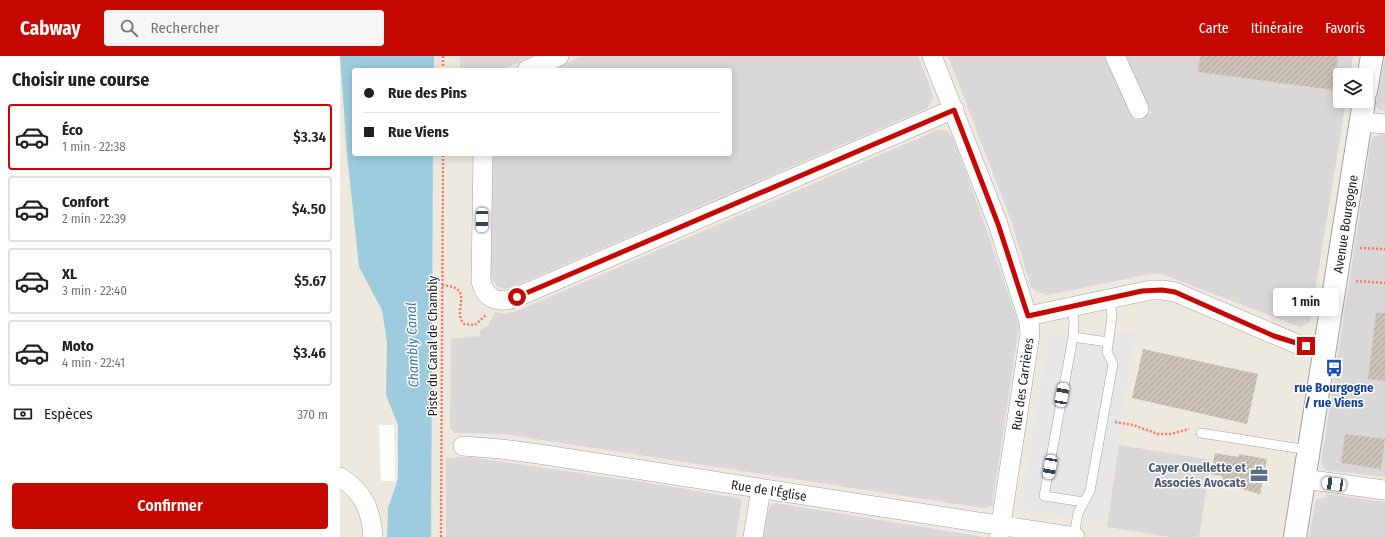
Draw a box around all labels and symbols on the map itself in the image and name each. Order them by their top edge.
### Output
street label: Avenue Bourgogne [1330,174,1361,274]
car [476,208,488,232]
street label: Piste du Canal de Chambly [425,276,440,416]
route start [508,288,526,306]
callout: 1 min [1273,288,1339,316]
water label: Chambly Canal [403,302,422,388]
street label: Rue des Carrières [1009,336,1036,431]
route end [1297,337,1315,355]
bus stop icon: rue Bourgogne / rue Viens [1324,358,1344,378]
place label: rue Bourgogne / rue Viens [1294,380,1374,410]
car [1054,382,1070,408]
car [1042,454,1058,480]
place label: Cayer Ouellette et Associés Avocats [1148,460,1246,490]
office icon: Cayer Ouellette et Associés Avocats [1249,464,1269,484]
car [1321,476,1347,492]
street label: Rue de l'Église [730,477,808,504]

